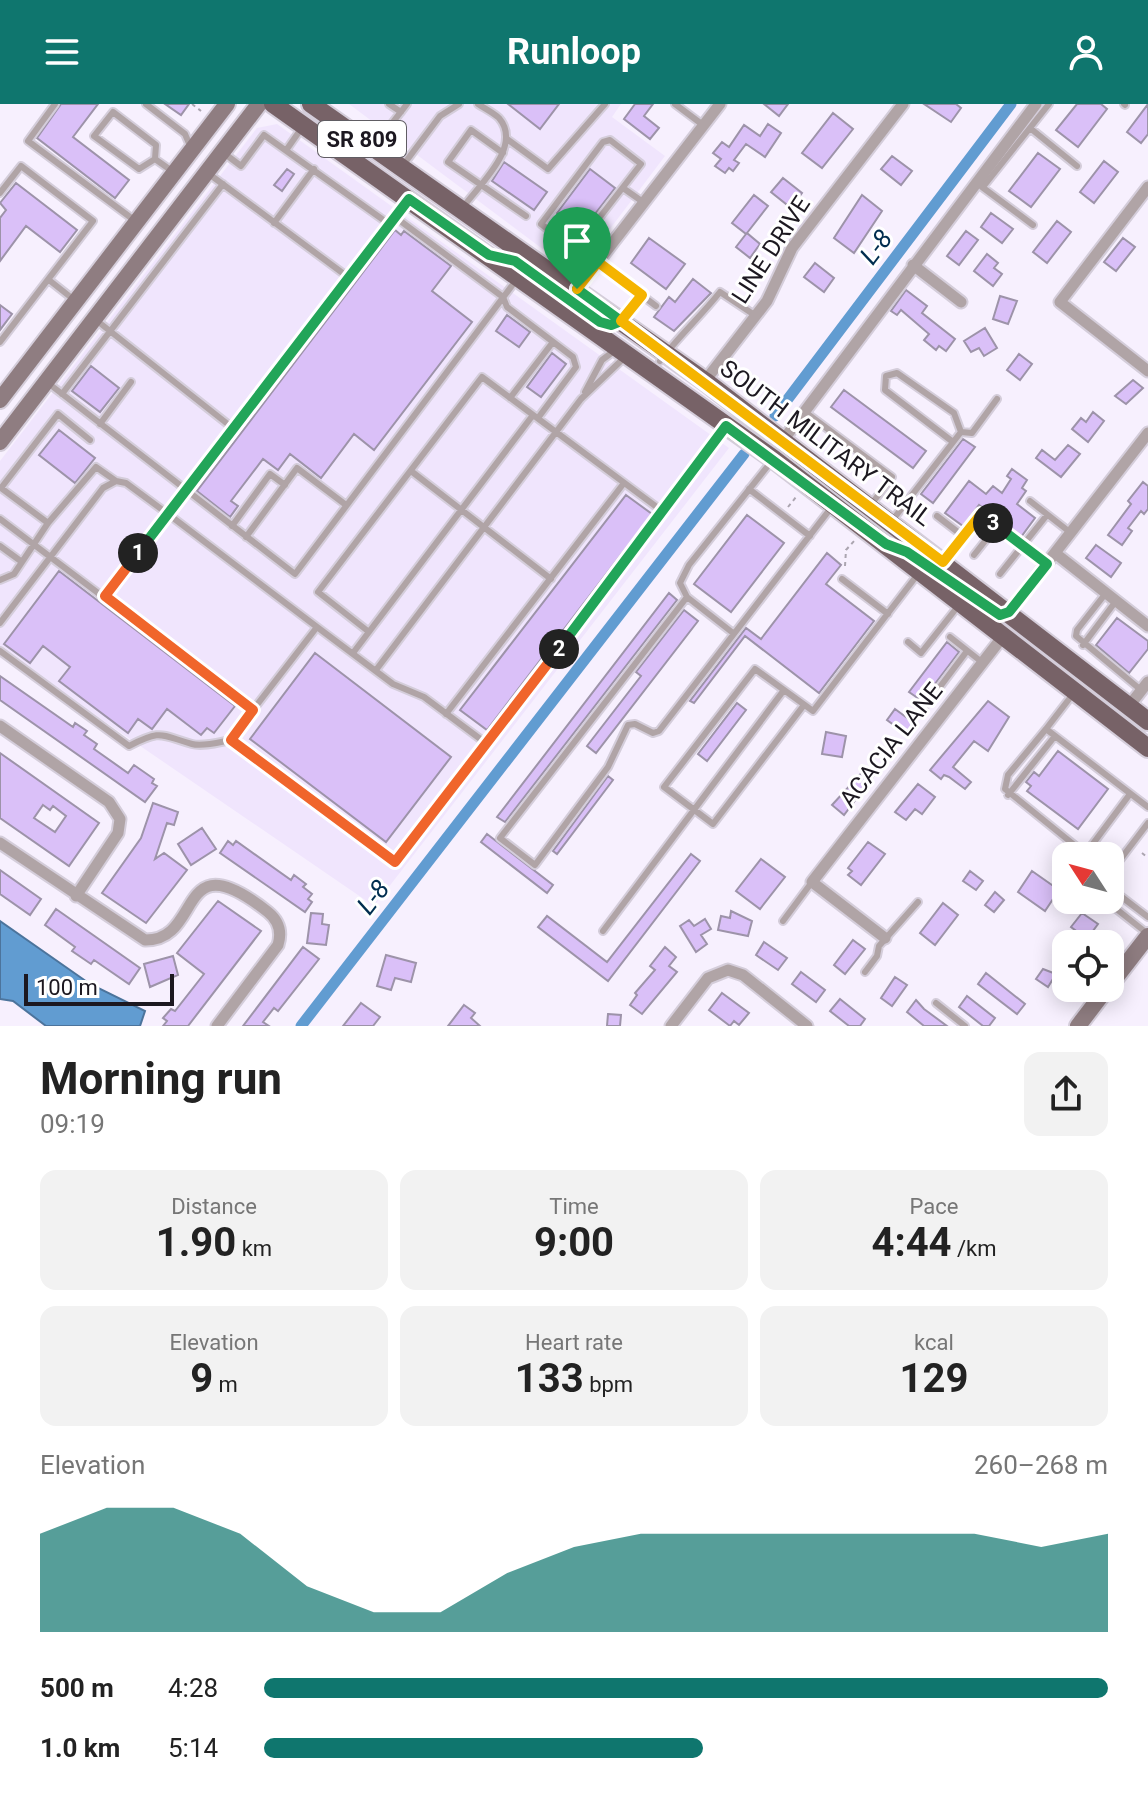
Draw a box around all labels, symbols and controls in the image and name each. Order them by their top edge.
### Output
icon: menu [40,30,84,74]
icon: person [1064,30,1108,74]
text: Runloop [507,31,641,73]
road number: SR 809 [318,121,406,157]
street label: LINE DRIVE [726,191,816,309]
pin [543,207,611,289]
icon: arrive [555,219,599,263]
water label: L-8 [854,224,898,270]
street label: SOUTH MILITARY TRAIL [715,354,937,532]
pin: 3 [973,503,1013,543]
text: 3 [987,510,999,535]
pin: 1 [118,533,158,573]
text: 1 [132,540,144,565]
pin: 2 [539,629,579,669]
text: 2 [553,636,565,661]
street label: ACACIA LANE [834,677,948,813]
north arrow [1052,842,1124,914]
map controls [1052,842,1124,1002]
water label: L-8 [350,874,396,920]
button: locate [1052,930,1124,1002]
scale bar [24,970,174,1006]
text: 100 m [36,975,98,1000]
button: share [1024,1052,1108,1136]
text: Morning run [40,1053,282,1105]
text: 09:19 [40,1109,105,1139]
text: Distance [171,1194,257,1219]
text: Time [549,1194,599,1219]
text: Pace [910,1194,958,1219]
text: 1.90 [156,1219,236,1266]
text: 9:00 [534,1219,614,1266]
text: 4:44 [871,1219,952,1266]
text: km [236,1236,272,1261]
text: /km [952,1236,997,1261]
text: Elevation [169,1330,259,1355]
text: Heart rate [525,1330,623,1355]
text: kcal [914,1330,954,1355]
text: 9 [190,1355,213,1402]
text: 133 [515,1355,584,1402]
text: 129 [900,1355,968,1402]
text: m [213,1372,238,1397]
text: bpm [584,1372,633,1397]
text: Elevation [40,1450,145,1480]
text: 260–268 m [974,1450,1108,1480]
text: 500 m [40,1673,114,1703]
text: 4:28 [168,1673,218,1703]
text: 1.0 km [40,1733,120,1763]
text: 5:14 [168,1733,218,1763]

